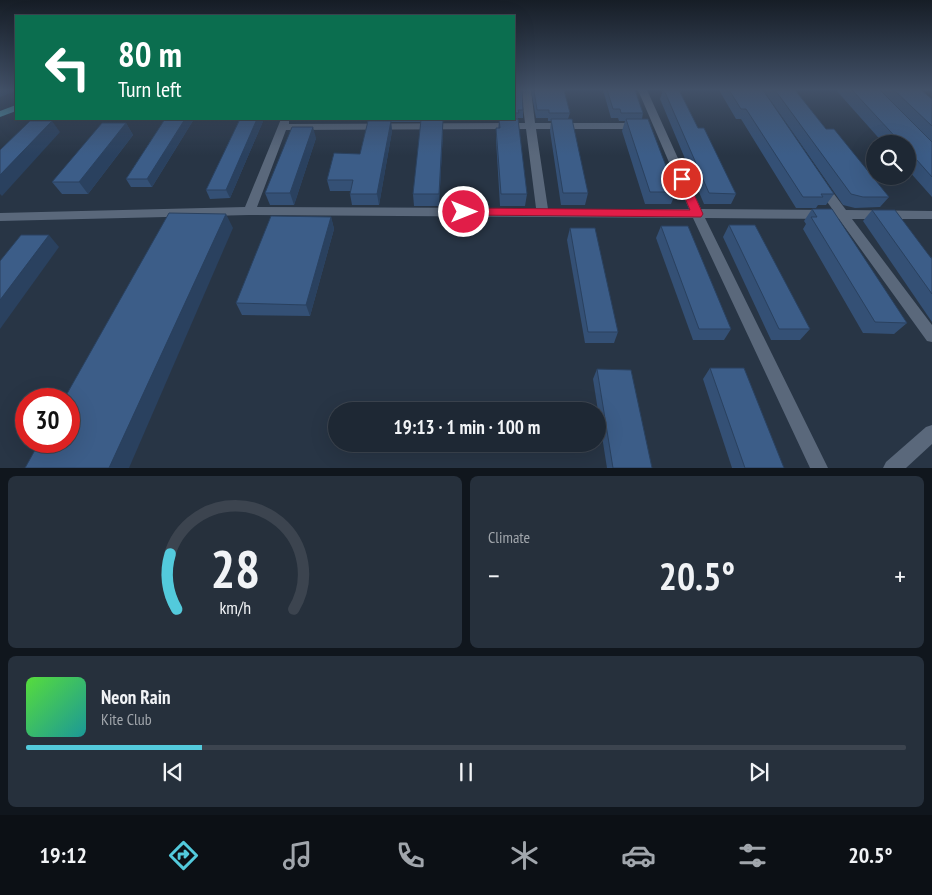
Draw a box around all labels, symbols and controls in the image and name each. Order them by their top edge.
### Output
text: 80 m [118,31,182,77]
icon: left [35,35,100,100]
text: Turn left [118,75,182,103]
map controls [866,135,916,185]
button: search [866,135,916,185]
pin [661,158,703,200]
icon: arrive [668,165,696,193]
position arrow [437,185,489,237]
speed limit sign: 30 [15,388,80,453]
text: 19:13 · 1 min · 100 m [394,415,540,439]
text: Climate [488,527,530,547]
text: 28 [210,535,260,602]
text: 20.5° [659,551,735,600]
text: − [488,557,500,594]
text: + [894,557,906,594]
text: km/h [219,596,251,619]
text: Neon Rain [101,685,170,709]
text: Kite Club [101,709,152,729]
icon: previous [159,758,187,786]
icon: pause [452,758,480,786]
icon: next [745,758,773,786]
icon: directions [166,838,201,873]
icon: music [280,838,315,873]
icon: phone [393,838,428,873]
icon: climate [507,838,542,873]
icon: car [621,838,656,873]
icon: filters [735,838,770,873]
text: 19:12 [39,841,87,869]
text: 20.5° [848,841,893,869]

